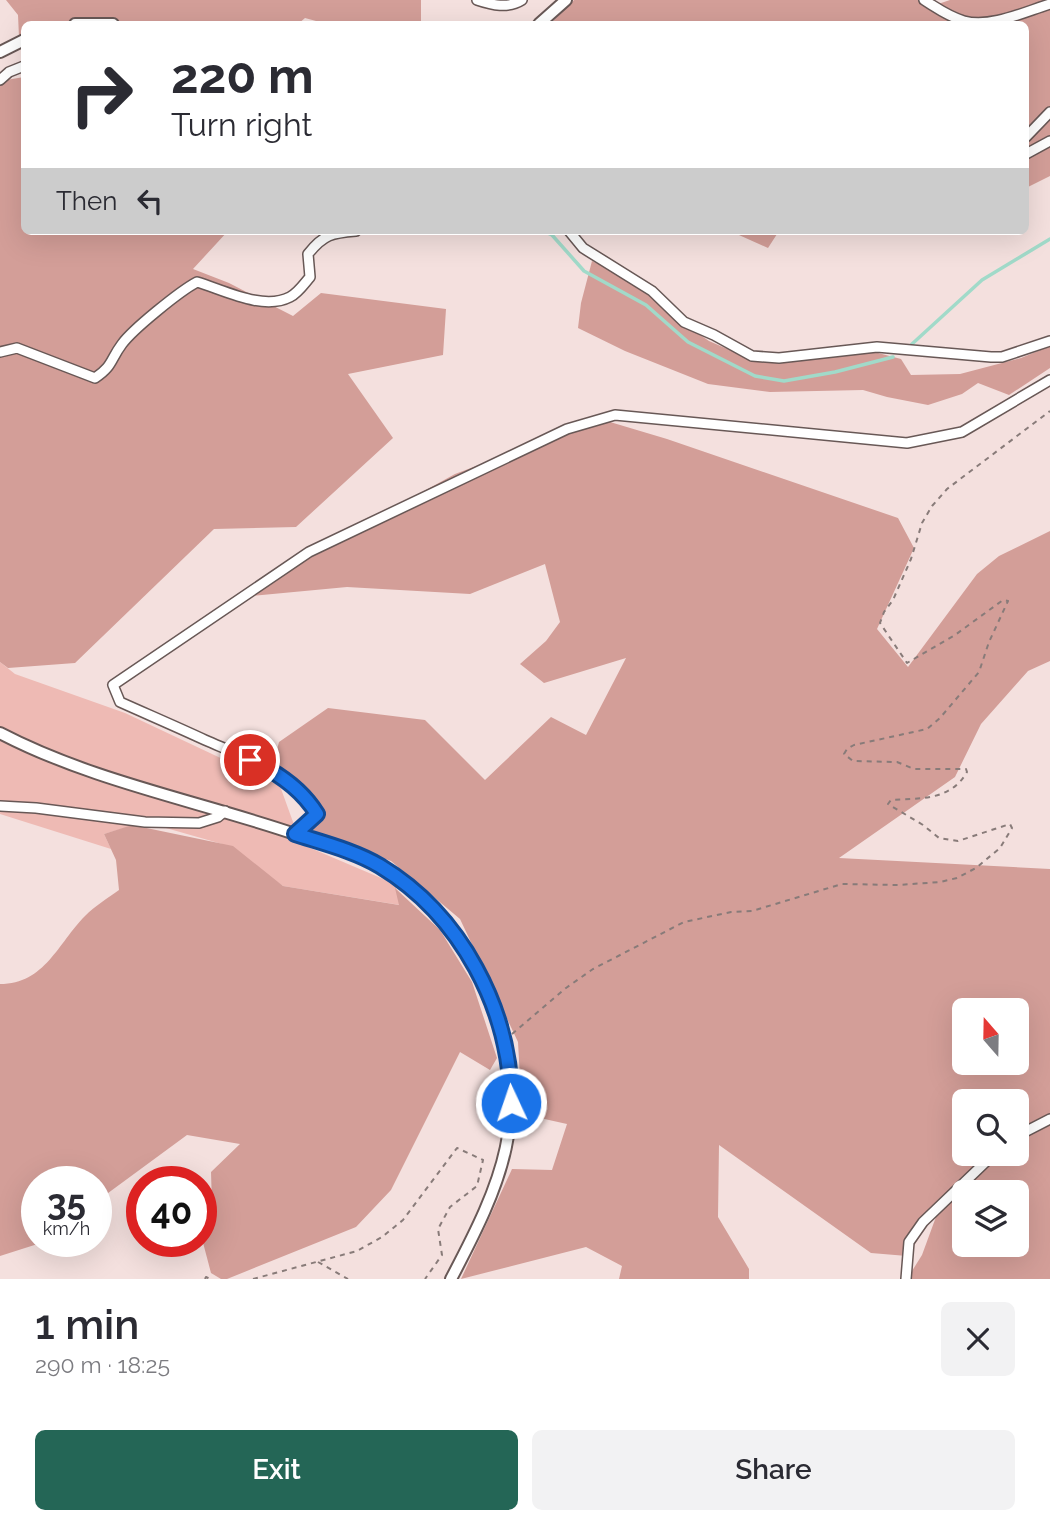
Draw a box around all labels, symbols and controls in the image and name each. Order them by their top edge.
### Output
text: 220 m [171,47,314,104]
icon: right [56,49,147,140]
text: Turn right [171,106,312,143]
icon: left [131,182,169,220]
text: Then [56,186,117,216]
pin [220,730,280,790]
icon: arrive [231,741,269,779]
north arrow [952,998,1029,1074]
map controls [952,998,1029,1257]
position arrow [474,1066,548,1140]
button: search [952,1089,1029,1166]
speed limit sign: 40 [126,1166,217,1257]
button: layers [952,1180,1029,1257]
text: 35 [47,1182,86,1223]
text: km/h [43,1218,90,1239]
text: 1 min [35,1300,139,1349]
button: close [941,1302,1015,1376]
text: 290 m · 18:25 [35,1351,170,1378]
button: Exit [35,1430,518,1510]
button: Share [532,1430,1015,1510]

